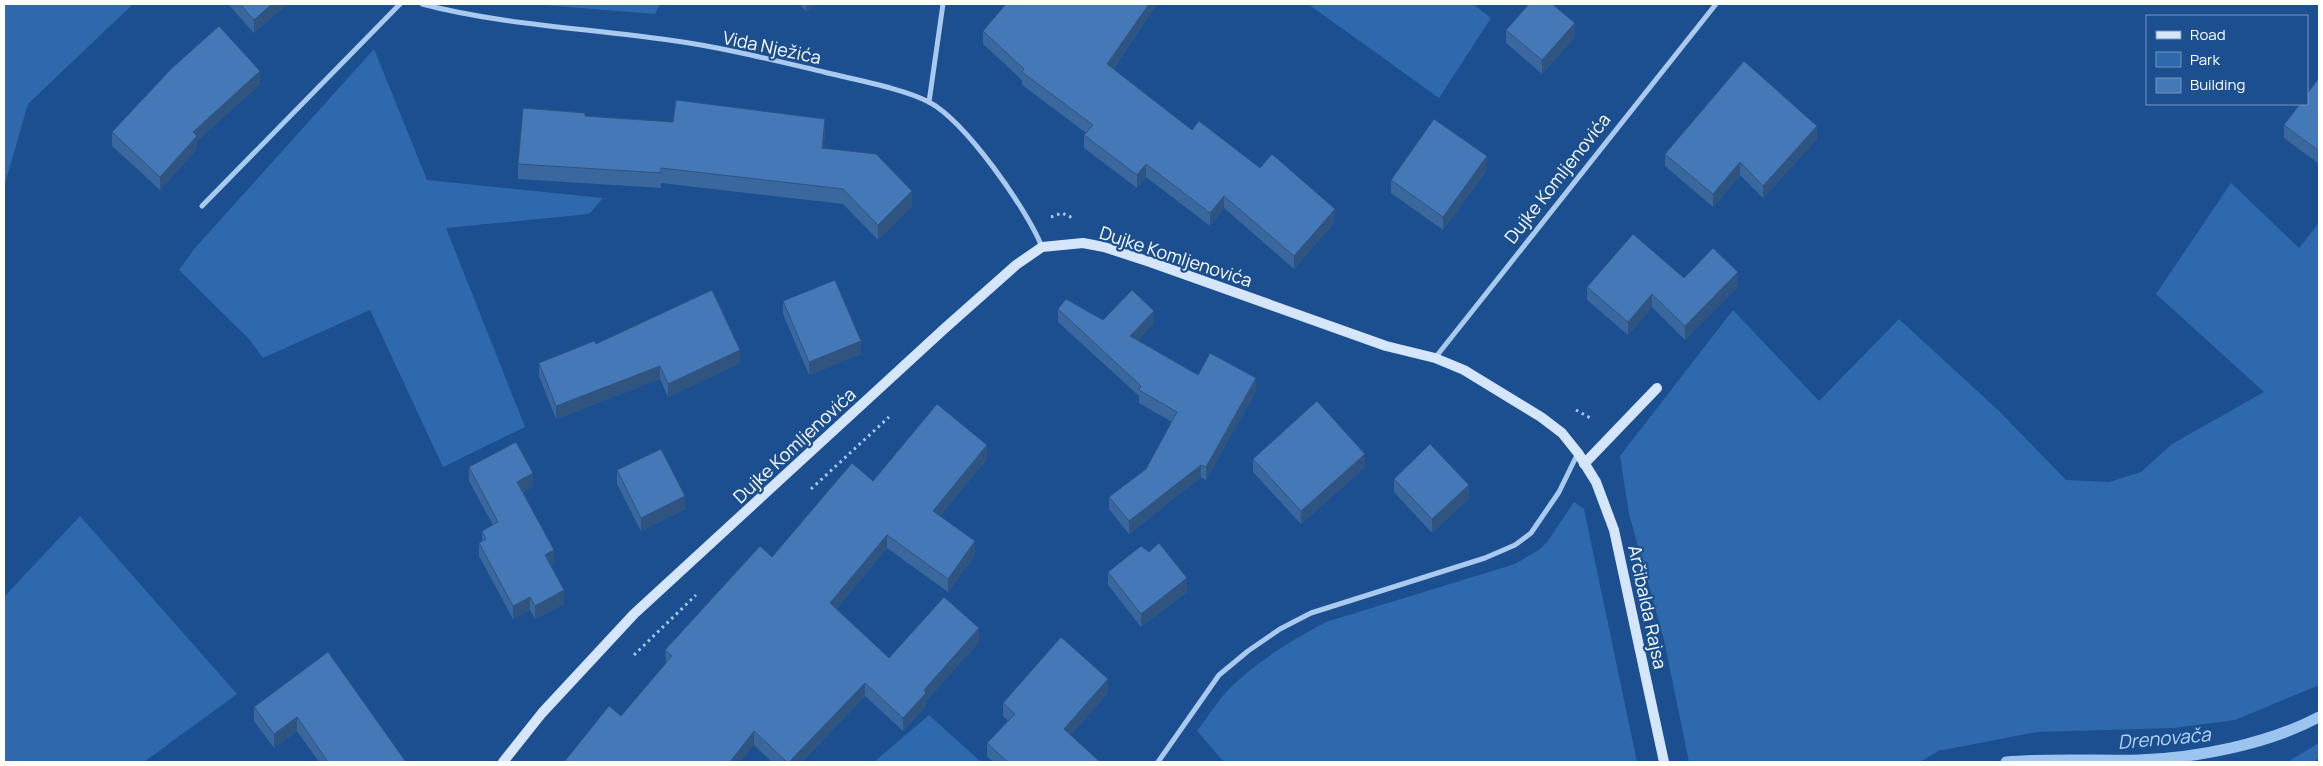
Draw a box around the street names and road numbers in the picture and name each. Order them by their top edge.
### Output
street label: Vida Nježića [721,25,823,69]
street label: Dujke Komljenovića [1499,108,1615,248]
street label: Dujke Komljenovića [1097,220,1255,292]
street label: Dujke Komljenovića [728,382,860,508]
street label: Arčibalda Rajsa [1623,543,1673,671]

